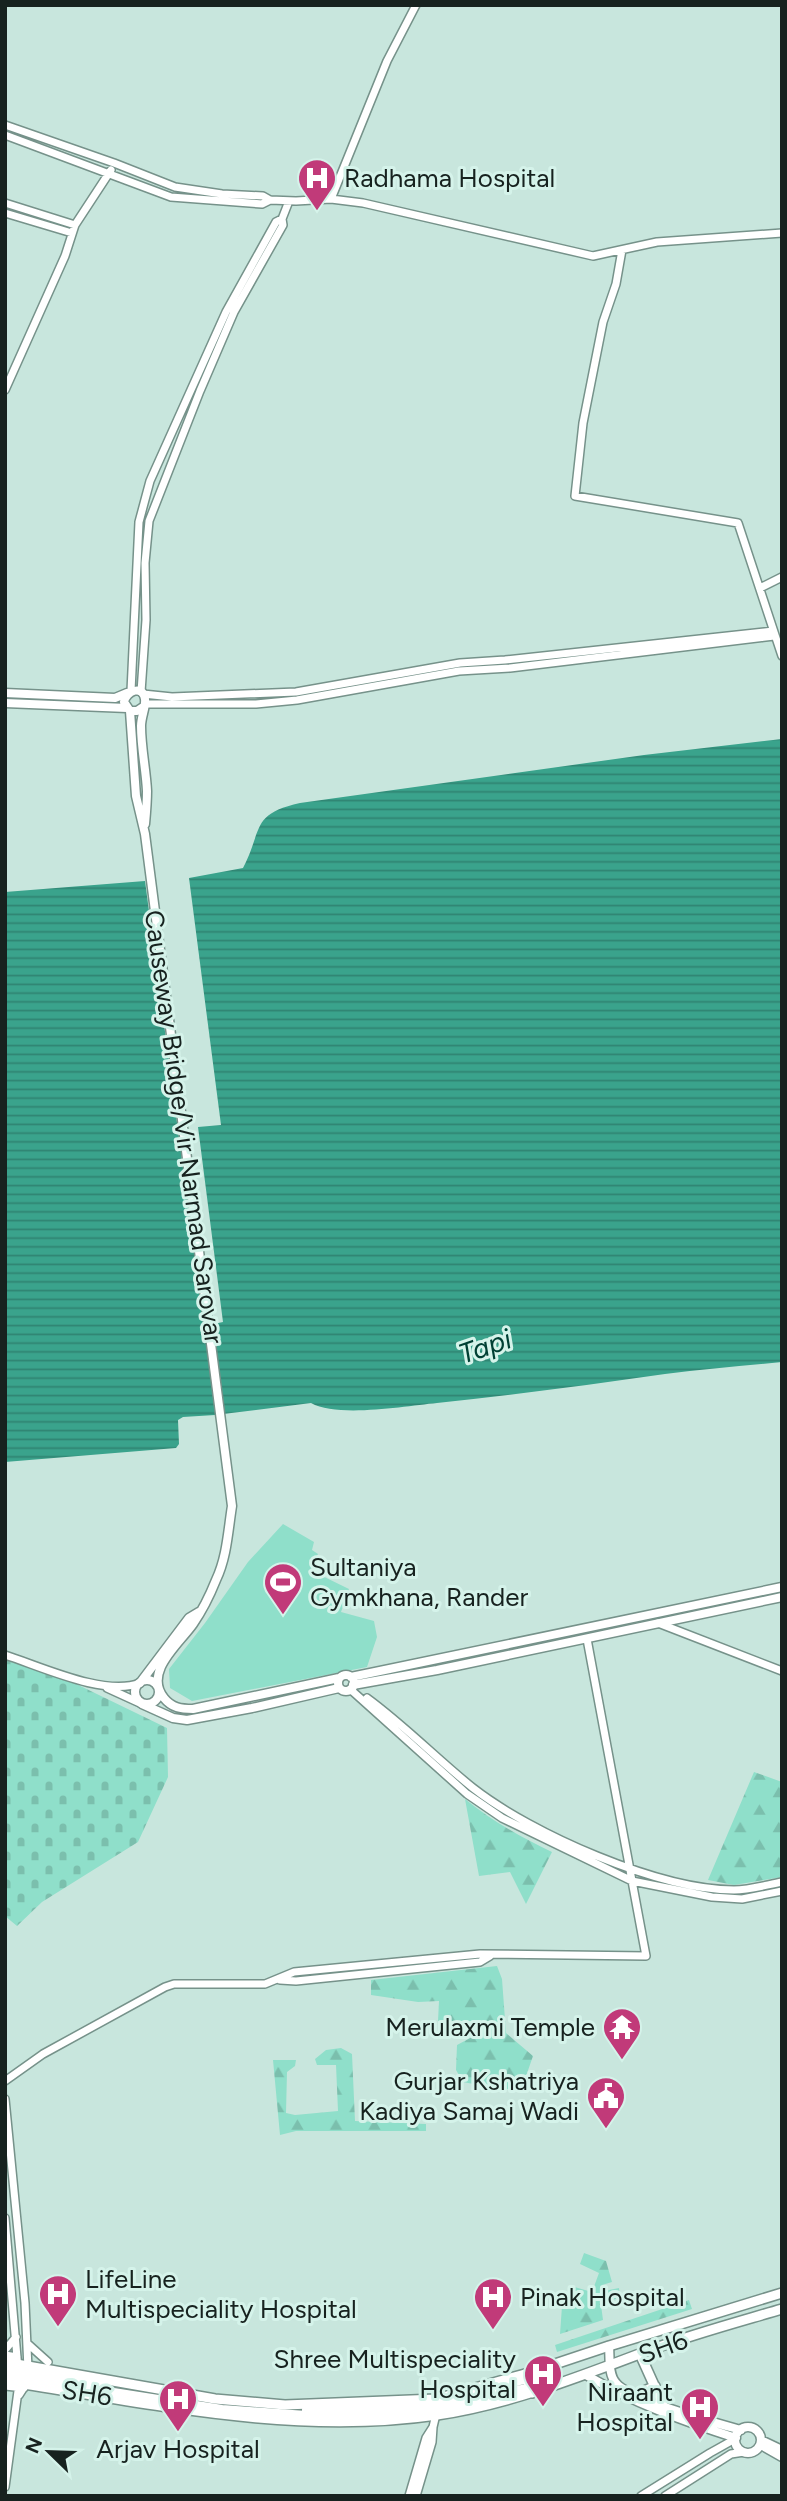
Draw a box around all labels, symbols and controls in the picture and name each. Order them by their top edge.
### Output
hospital icon: Radhama Hospital [296,157,338,212]
place label: Radhama Hospital [344,162,555,194]
street label: Causeway Bridge/Vir Narmad Sarovar [138,908,230,1346]
water label: Tapi [454,1321,516,1371]
place label: Sultaniya Gymkhana, Rander [310,1551,528,1613]
sports icon: Sultaniya Gymkhana, Rander [262,1561,304,1616]
temple icon: Merulaxmi Temple [601,2006,643,2061]
place label: Merulaxmi Temple [385,2011,595,2043]
place label: Gurjar Kshatriya Kadiya Samaj Wadi [359,2065,579,2127]
public building icon: Gurjar Kshatriya Kadiya Samaj Wadi [585,2075,627,2130]
place label: LifeLine Multispeciality Hospital [85,2263,357,2325]
hospital icon: LifeLine Multispeciality Hospital [37,2273,79,2328]
hospital icon: Pinak Hospital [472,2276,514,2331]
place label: Pinak Hospital [520,2281,685,2313]
street label: SH6 [634,2323,692,2371]
place label: Shree Multispeciality Hospital [274,2343,516,2405]
hospital icon: Shree Multispeciality Hospital [522,2353,564,2408]
street label: SH6 [60,2373,114,2413]
place label: Niraant Hospital [576,2376,673,2438]
hospital icon: Arjav Hospital [157,2378,199,2433]
hospital icon: Niraant Hospital [679,2386,721,2441]
north arrow [14,2417,84,2487]
place label: Arjav Hospital [96,2433,260,2465]
text: N [20,2434,47,2457]

